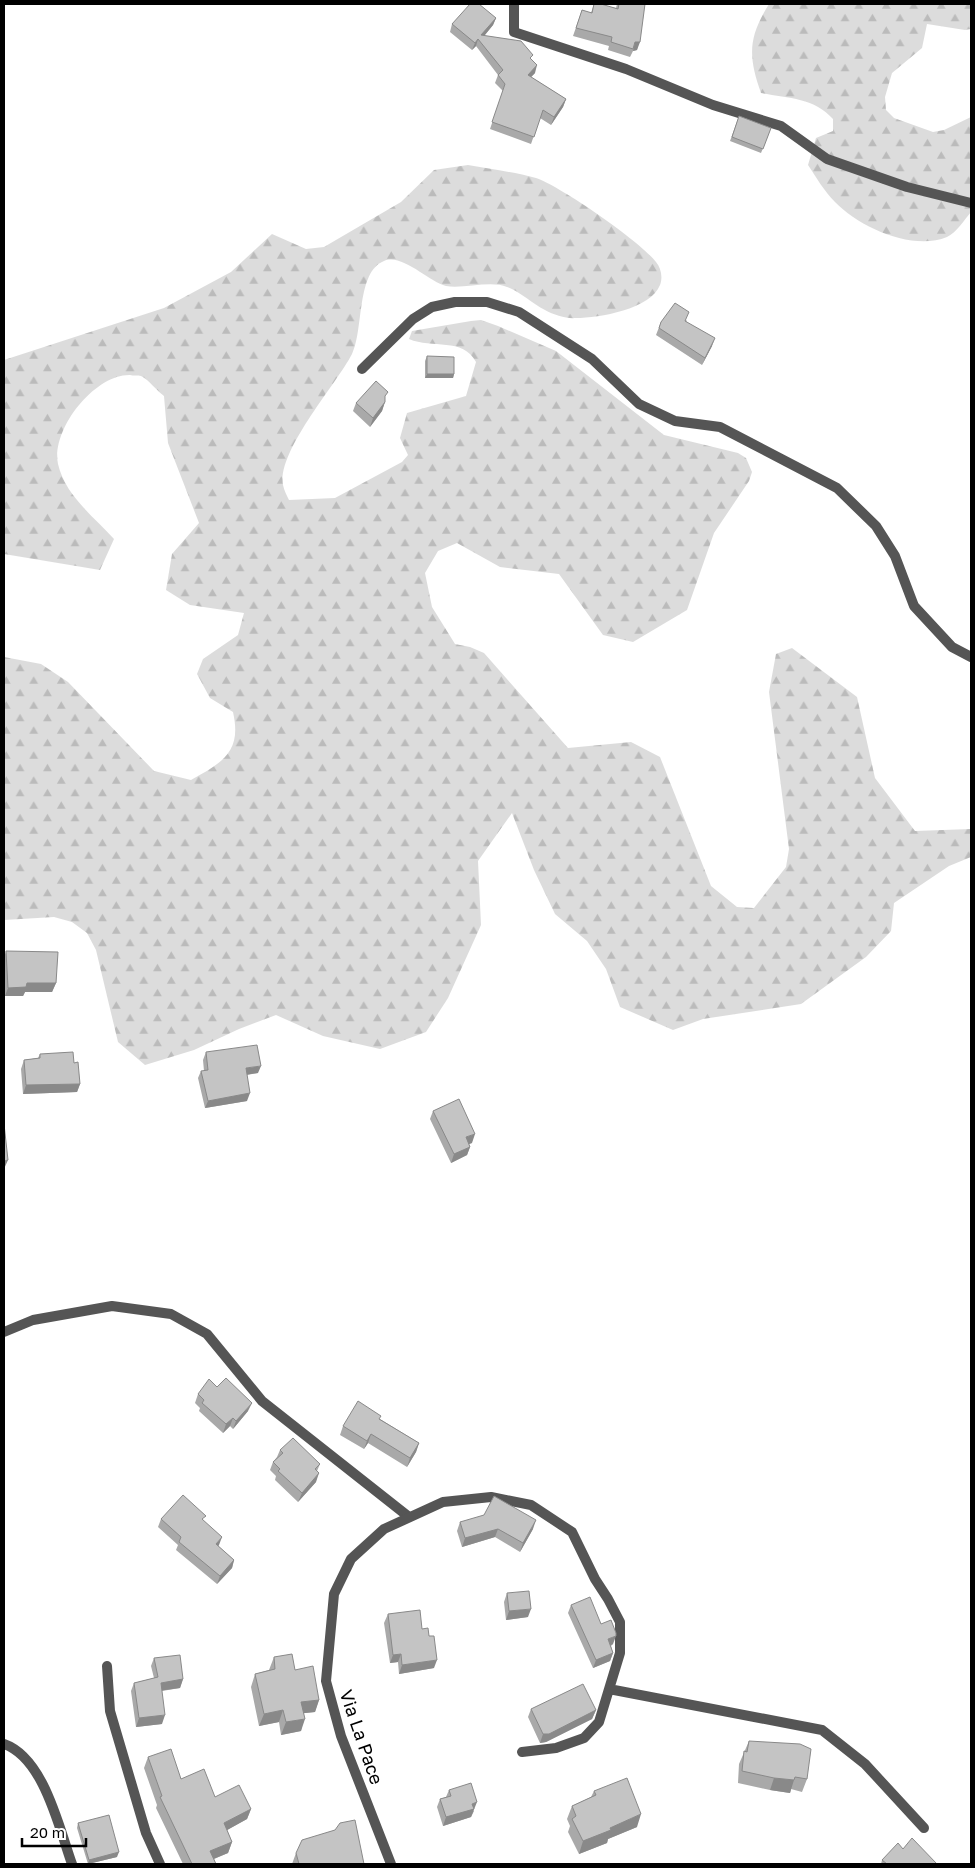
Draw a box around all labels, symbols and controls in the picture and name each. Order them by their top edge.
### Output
street label: Via La Pace [336,1687,388,1787]
scale bar [22,1816,86,1848]
text: 20 m [30,1823,65,1841]

